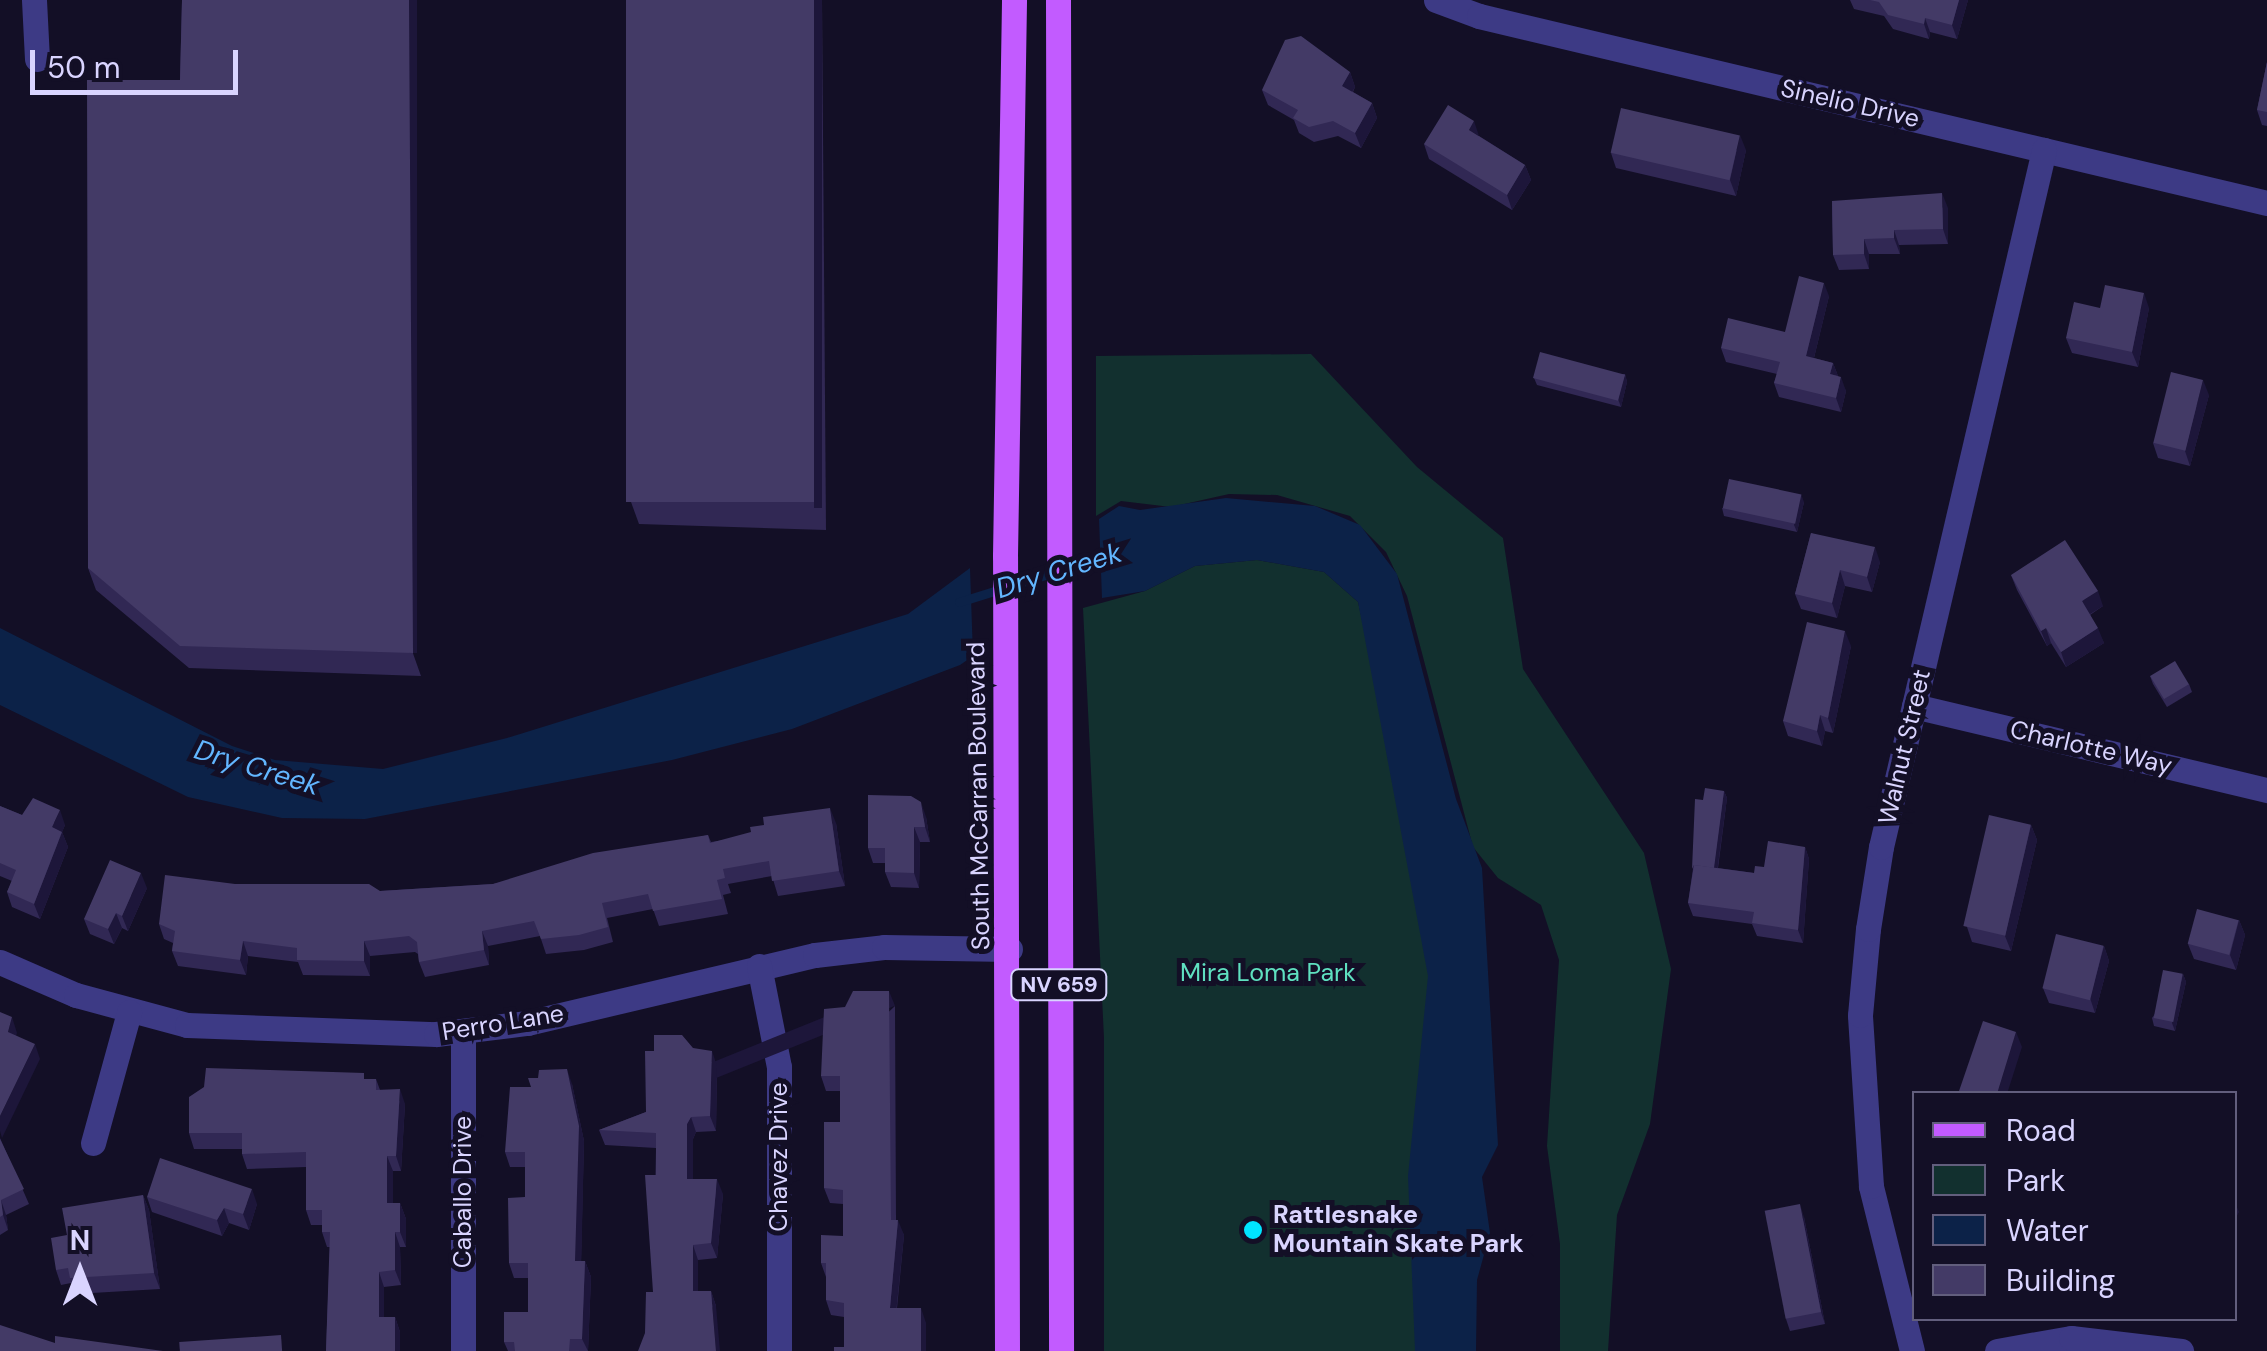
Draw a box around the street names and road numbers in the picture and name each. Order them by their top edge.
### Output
street label: Sinelio Drive [1778,73,1922,135]
street label: South McCarran Boulevard [961,641,997,951]
street label: Walnut Street [1873,667,1937,827]
street label: Charlotte Way [2007,715,2175,781]
road number: NV 659 [1009,968,1109,1002]
street label: Perro Lane [440,999,566,1047]
street label: Chavez Drive [764,1082,794,1232]
street label: Caballo Drive [448,1116,478,1268]

